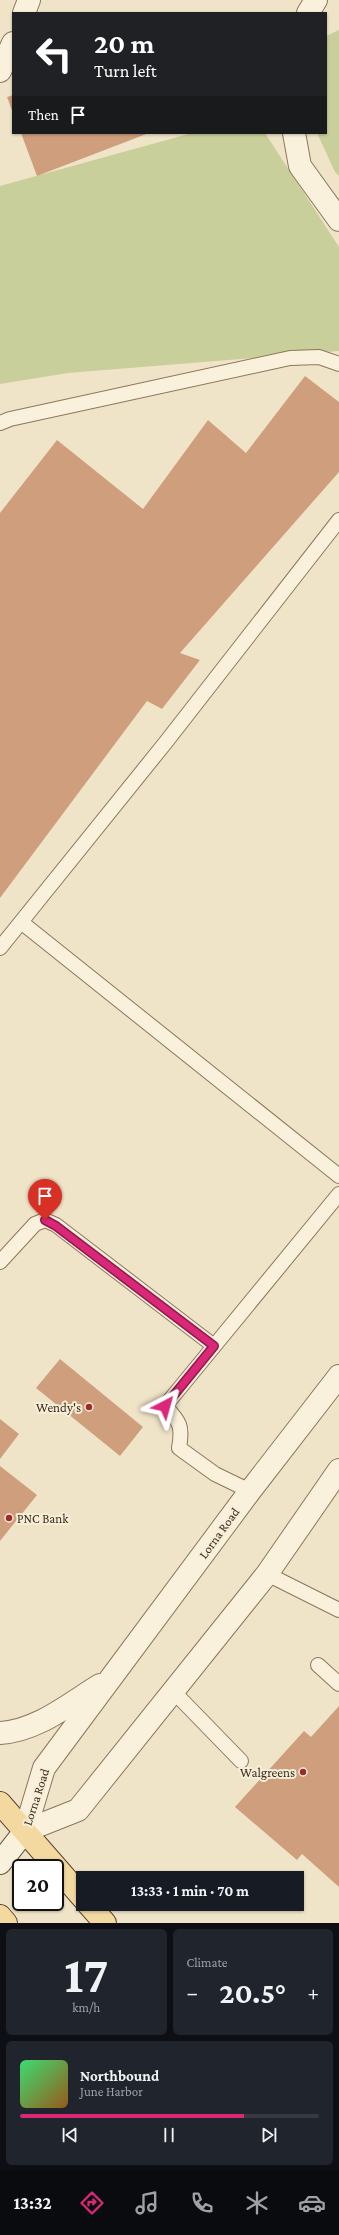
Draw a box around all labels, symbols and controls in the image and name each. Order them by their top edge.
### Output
icon: left [28,28,80,80]
text: 20 m [94,28,154,59]
text: Turn left [94,61,157,81]
icon: arrive [67,104,89,126]
text: Then [28,107,59,123]
pin [28,1179,62,1220]
icon: arrive [34,1185,56,1207]
position arrow [144,1385,186,1427]
place label: Wendy's [36,1400,81,1415]
marker: Wendy's [84,1402,94,1412]
street label: Lorna Road [195,1504,243,1561]
place label: PNC Bank [17,1511,69,1526]
marker: PNC Bank [4,1513,14,1523]
place label: Walgreens [240,1765,295,1780]
street label: Lorna Road [20,1766,52,1828]
marker: Walgreens [298,1767,308,1777]
speed limit sign: 20 [12,1859,64,1911]
text: 13:33 · 1 min · 70 m [131,1883,249,1899]
text: 17 [64,1945,109,2003]
text: Climate [187,1955,227,1970]
text: 20.5° [219,1976,286,2009]
text: − [187,1980,198,2005]
text: + [307,1980,319,2005]
text: km/h [72,2000,100,2015]
text: Northbound [80,2068,159,2084]
text: June Harbor [80,2084,143,2099]
icon: previous [59,2124,81,2146]
icon: pause [158,2124,180,2146]
icon: next [258,2124,280,2146]
icon: directions [78,2189,106,2217]
icon: music [133,2189,161,2217]
icon: phone [188,2189,216,2217]
icon: climate [243,2189,271,2217]
icon: car [298,2189,326,2217]
text: 13:32 [13,2193,52,2213]

